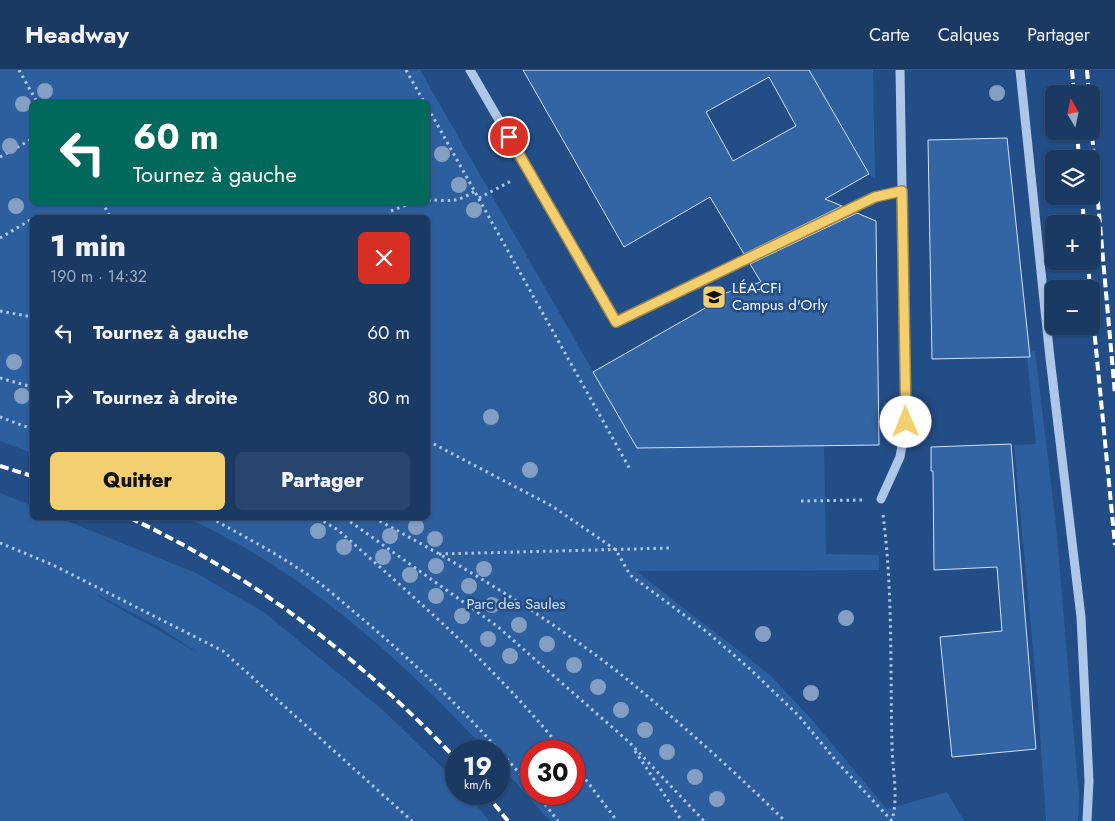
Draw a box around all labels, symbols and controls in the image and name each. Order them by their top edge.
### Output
text: Headway [25,17,129,52]
text: Carte [869,22,910,48]
text: Calques [938,22,999,48]
text: Partager [1027,22,1090,48]
north arrow [1045,85,1100,140]
map controls [1045,85,1100,335]
text: 60 m [133,112,219,162]
pin [488,116,530,158]
icon: left [50,120,115,185]
icon: arrive [495,123,523,151]
button: layers [1045,150,1100,205]
text: Tournez à gauche [133,158,297,190]
button: + [1045,215,1100,270]
text: 1 min [50,224,126,267]
button: close [358,232,410,284]
text: 190 m · 14:32 [50,265,147,288]
place label: LÉA-CFI Campus d'Orly [732,277,828,316]
button: − [1045,280,1100,335]
school or university icon: LÉA-CFI Campus d'Orly [701,284,727,310]
icon: left [50,319,78,347]
text: Tournez à gauche [93,319,249,346]
text: 60 m [367,319,410,346]
icon: right [50,384,78,412]
text: Tournez à droite [93,384,238,411]
text: 80 m [368,384,410,411]
position arrow [879,395,931,447]
button: Quitter [50,452,225,510]
button: Partager [235,452,410,510]
park label: Parc des Saules [467,593,565,615]
speed limit sign: 30 [520,740,585,805]
text: 19 [463,748,492,784]
text: km/h [464,776,491,794]

